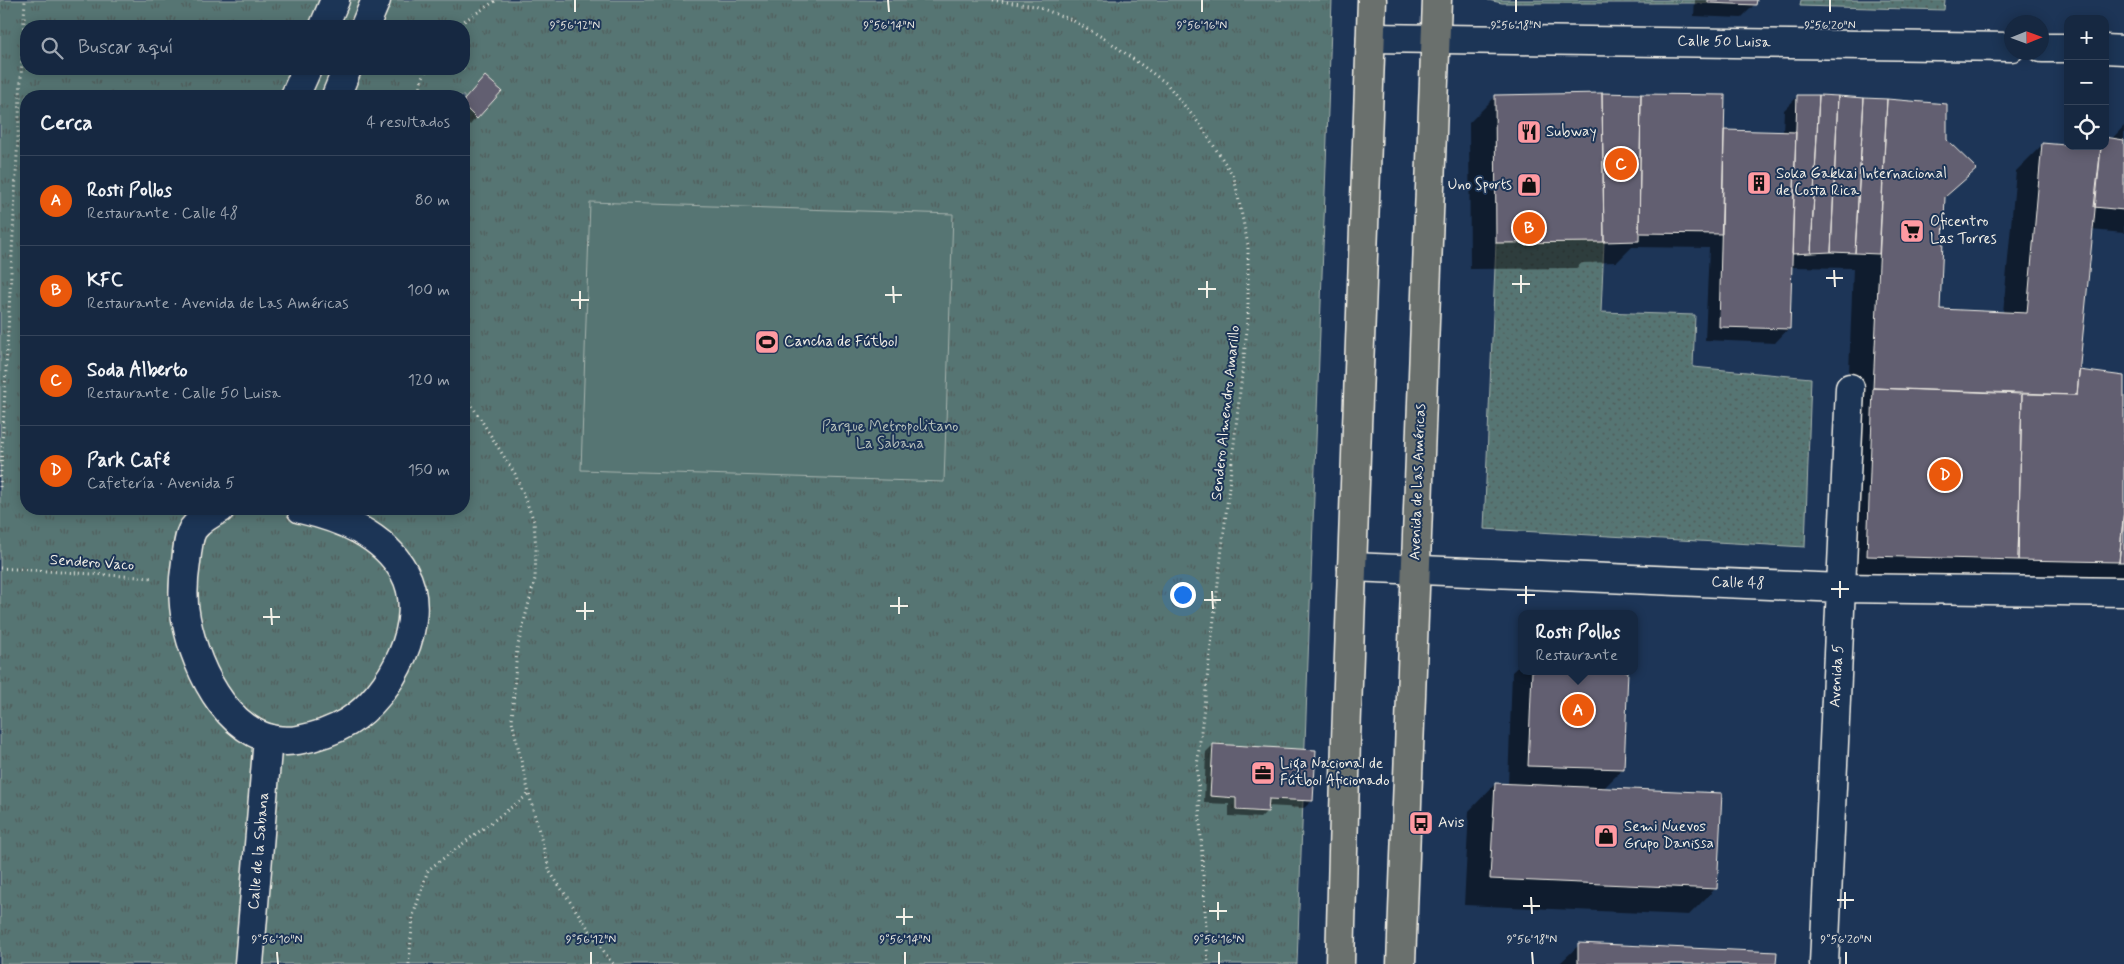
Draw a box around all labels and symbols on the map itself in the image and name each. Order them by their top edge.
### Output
north arrow [2004,15,2049,60]
text: 9°56'12"N [550,18,600,34]
text: 9°56'14"N [863,18,915,34]
text: 9°56'16"N [1177,18,1227,34]
text: 9°56'18"N [1491,18,1541,34]
text: 9°56'20"N [1804,18,1856,34]
street label: Calle 50 Luisa [1677,31,1772,53]
restaurant icon: Subway [1516,119,1542,145]
place label: Subway [1546,122,1597,142]
pin: C [1605,145,1637,183]
place label: Soka Gakkai Internacional de Costa Rica [1776,164,1947,201]
building icon: Soka Gakkai Internacional de Costa Rica [1746,170,1772,196]
shop icon: Uno Sports [1516,172,1542,198]
place label: Uno Sports [1448,175,1512,195]
pin: B [1513,209,1545,247]
place label: Oficentro Las Torres [1930,212,1997,249]
supermarket icon: Oficentro Las Torres [1899,218,1925,244]
street label: Sendero Almendro Amarillo [1207,324,1245,502]
sports icon: Cancha de Fútbol [754,329,780,355]
place label: Cancha de Fútbol [784,332,897,352]
street label: Avenida de Las Américas [1405,403,1431,561]
park label: Parque Metropolitano La Sabana [822,417,958,454]
pin: D [1929,456,1961,494]
street label: Sendero Vaco [49,550,135,576]
street label: Calle 48 [1711,572,1765,594]
your location [1170,582,1196,608]
street label: Avenida 5 [1825,644,1849,708]
pin: A [1562,691,1594,729]
place label: Liga Nacional de Fútbol Aficionado [1280,754,1390,791]
office icon: Liga Nacional de Fútbol Aficionado [1250,760,1276,786]
street label: Calle de la Sabana [244,791,274,911]
bus stop icon: Avis [1408,810,1434,836]
place label: Avis [1438,813,1465,833]
place label: Semi Nuevos Grupo Danissa [1624,817,1714,854]
shop icon: Semi Nuevos Grupo Danissa [1593,823,1619,849]
text: 9°56'10"N [252,932,302,948]
text: 9°56'12"N [566,932,616,948]
text: 9°56'14"N [879,932,931,948]
text: 9°56'16"N [1194,932,1244,948]
text: 9°56'18"N [1507,932,1557,948]
text: 9°56'20"N [1820,932,1872,948]

